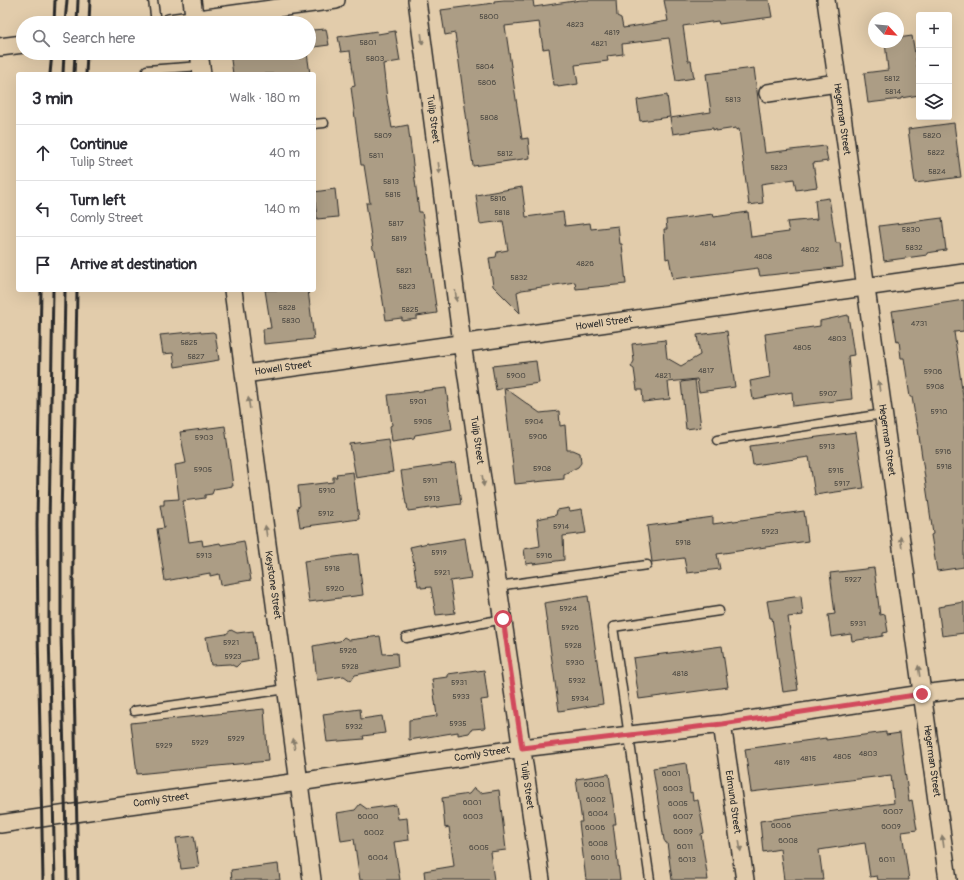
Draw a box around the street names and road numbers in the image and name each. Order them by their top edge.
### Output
street label: Hegerman Street [831,82,853,157]
street label: Tulip Street [424,94,442,145]
street label: Howell Street [575,313,634,333]
street label: Howell Street [254,358,313,378]
street label: Hegerman Street [876,403,898,478]
street label: Tulip Street [468,415,486,466]
street label: Keystone Street [262,550,284,621]
street label: Hegerman Street [921,724,943,799]
street label: Comly Street [453,744,512,764]
street label: Tulip Street [518,760,536,811]
street label: Edmund Street [723,770,744,835]
street label: Comly Street [132,790,191,810]

